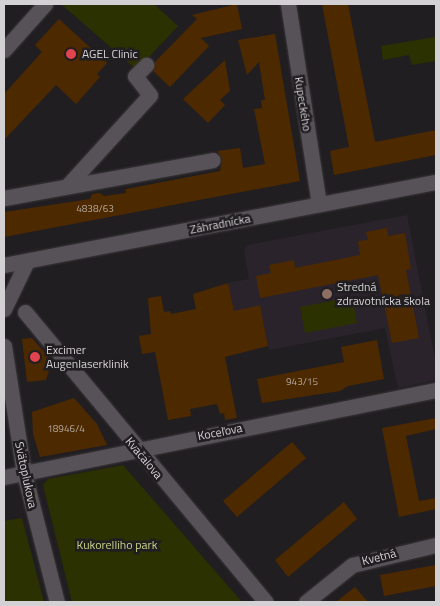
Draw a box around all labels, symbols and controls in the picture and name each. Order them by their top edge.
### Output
marker: AGEL Clinic [64,47,78,61]
place label: AGEL Clinic [82,47,138,61]
street label: Kupeckého [292,76,314,132]
house number: 4838/63 [76,203,114,215]
street label: Záhradnícka [188,211,252,237]
place label: Stredná zdravotnícka škola [337,280,430,308]
marker: Stredná zdravotnícka škola [321,288,333,300]
place label: Excimer Augenlaserklinik [46,343,129,371]
marker: Excimer Augenlaserklinik [28,350,42,364]
house number: 943/15 [286,376,318,388]
street label: Koceľova [196,421,244,443]
house number: 18946/4 [47,423,85,435]
street label: Kvačalova [122,434,166,482]
street label: Svätoplukova [12,440,40,510]
park label: Kukorelliho park [77,538,157,552]
street label: Kvetná [360,546,398,568]

